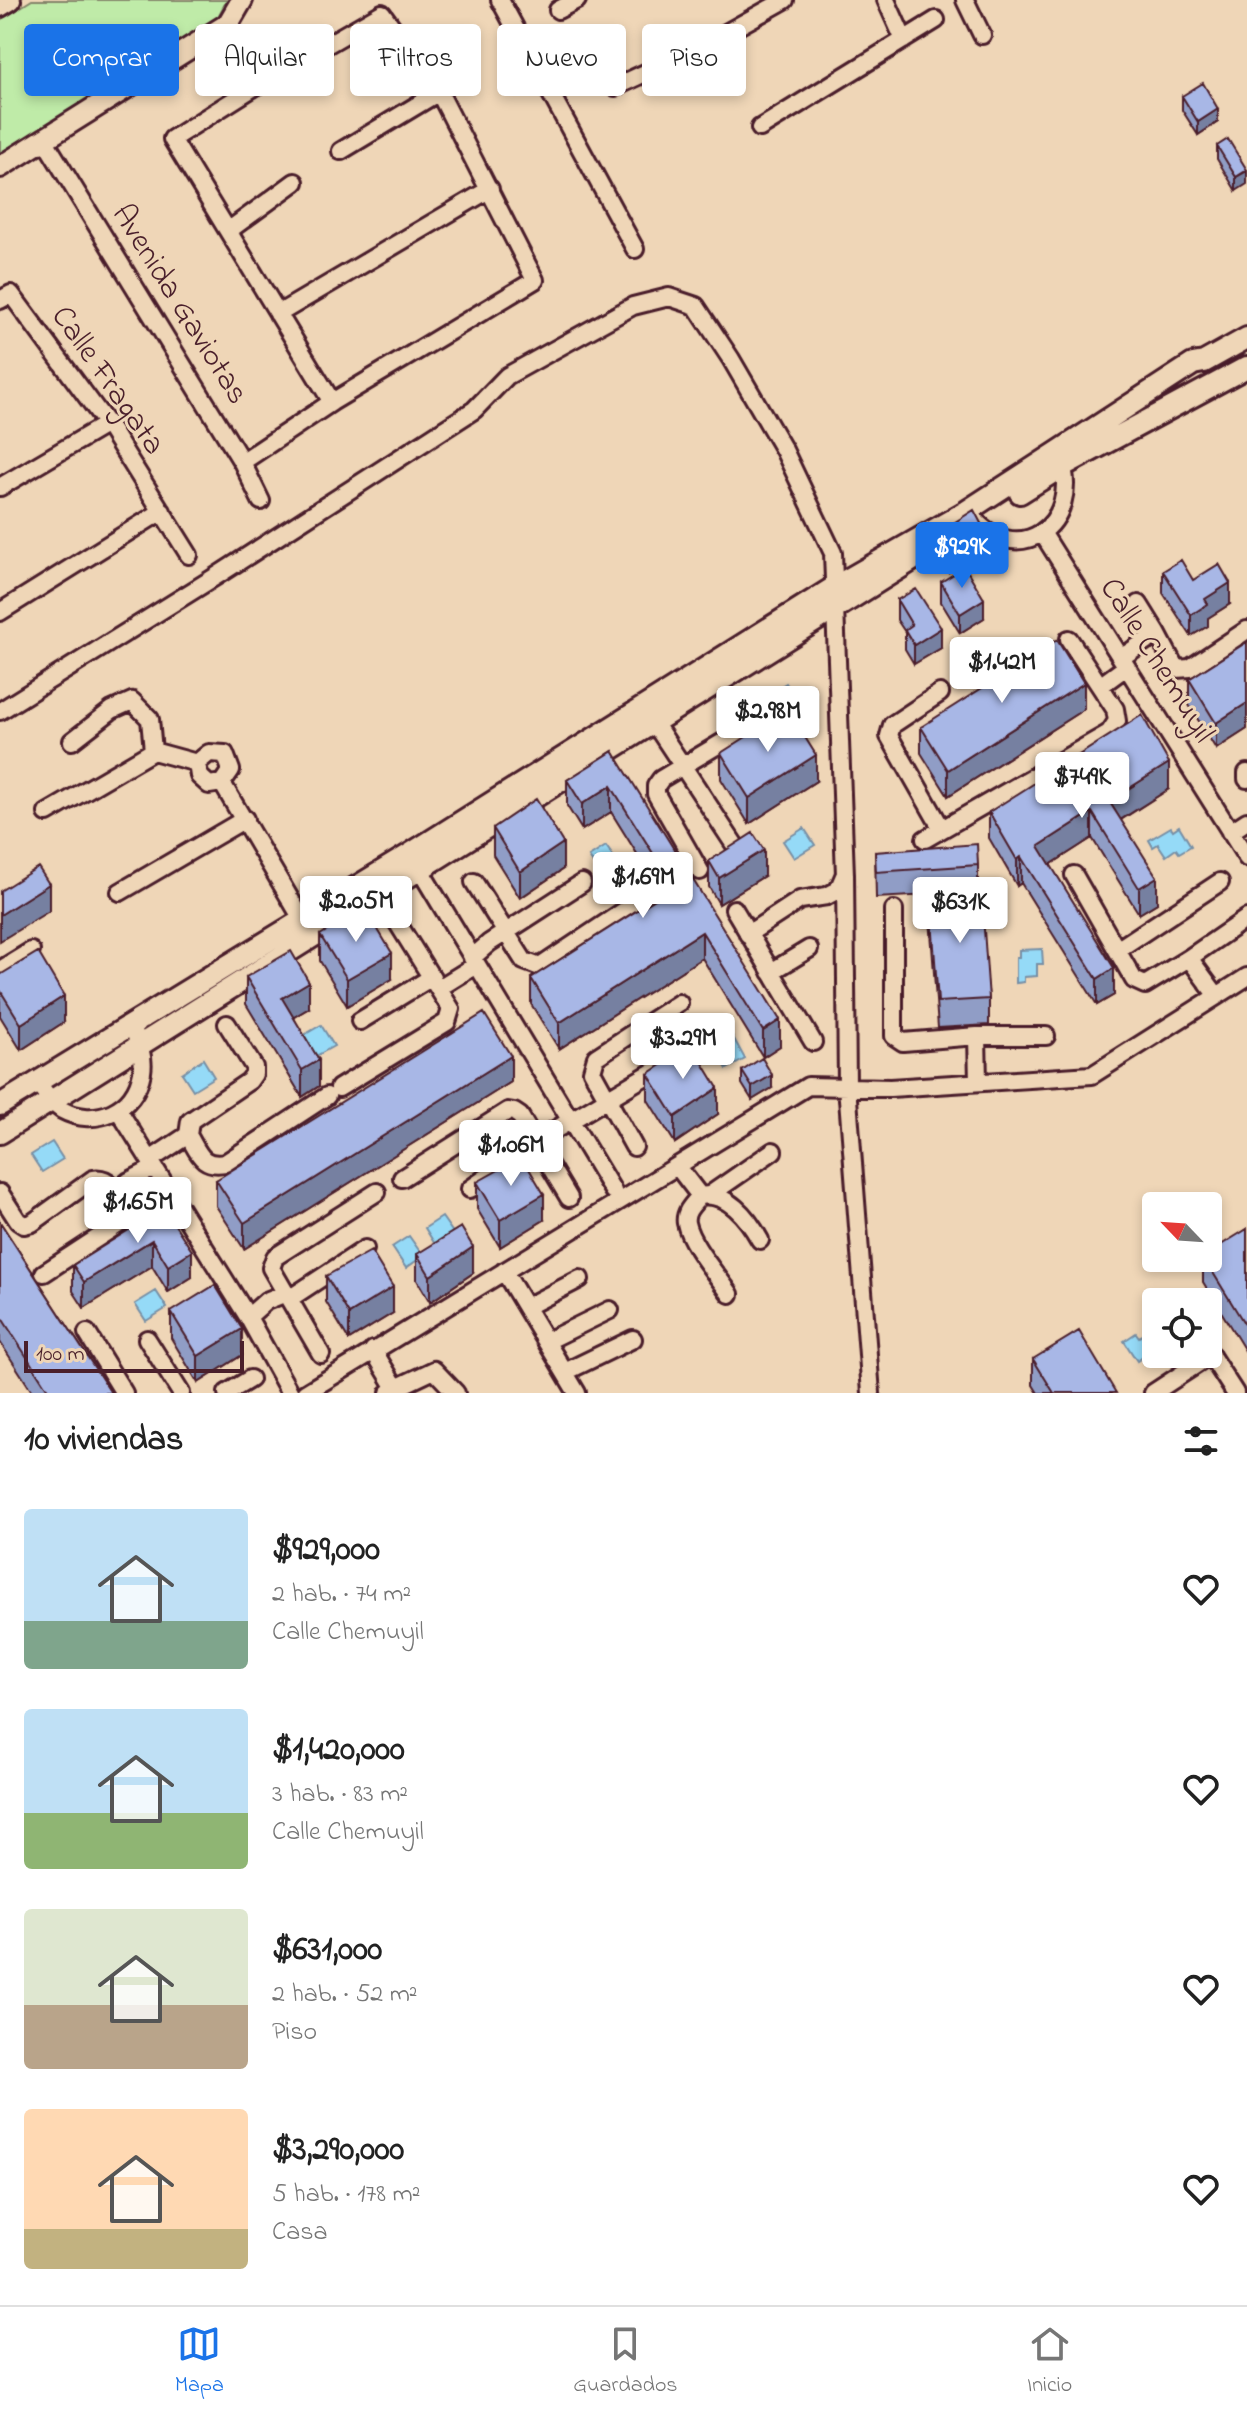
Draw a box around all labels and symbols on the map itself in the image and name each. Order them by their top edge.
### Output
street label: Avenida Gaviotas [99,196,259,414]
street label: Calle Fragata [38,297,176,465]
pin: $929K [906,522,1018,590]
street label: Calle Chemuyil [1087,569,1225,753]
pin: $1.42M [937,637,1067,705]
pin: $2.98M [703,686,833,754]
pin: $749K [1026,752,1138,820]
pin: $1.69M [578,852,708,920]
pin: $2.05M [291,876,421,944]
pin: $631K [904,877,1016,945]
pin: $3.29M [618,1013,748,1081]
pin: $1.06M [446,1120,576,1188]
pin: $1.65M [73,1177,203,1245]
north arrow [1142,1192,1222,1272]
scale bar [24,1337,244,1373]

